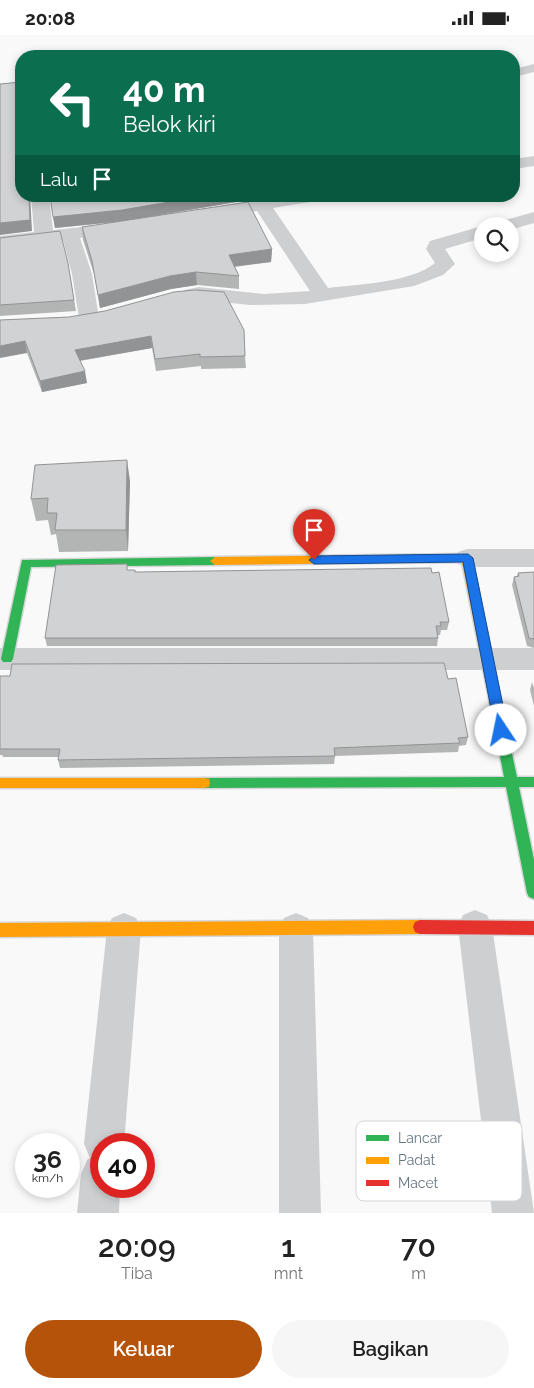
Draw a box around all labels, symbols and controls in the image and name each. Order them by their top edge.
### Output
text: 20:08 [25,7,75,29]
text: 40 m [123,69,205,110]
icon: left [40,70,105,135]
text: Belok kiri [123,111,216,137]
icon: arrive [88,165,116,193]
text: Lalu [40,168,78,190]
map controls [474,217,519,262]
button: search [474,217,519,262]
pin [293,509,335,560]
icon: arrive [300,516,328,544]
position arrow [474,703,526,755]
legend [356,1121,522,1201]
text: Lancar [398,1130,442,1146]
speed limit sign: 40 [90,1133,155,1198]
text: 36 [33,1144,62,1174]
text: Padat [398,1152,436,1168]
text: km/h [32,1171,63,1185]
text: Macet [398,1175,439,1191]
text: 20:09 [98,1229,176,1264]
text: 1 [281,1229,295,1264]
text: 70 [401,1229,436,1264]
text: Tiba [121,1264,153,1283]
text: mnt [274,1264,303,1283]
text: m [411,1264,426,1283]
button: Keluar [25,1320,262,1378]
button: Bagikan [272,1320,509,1378]

